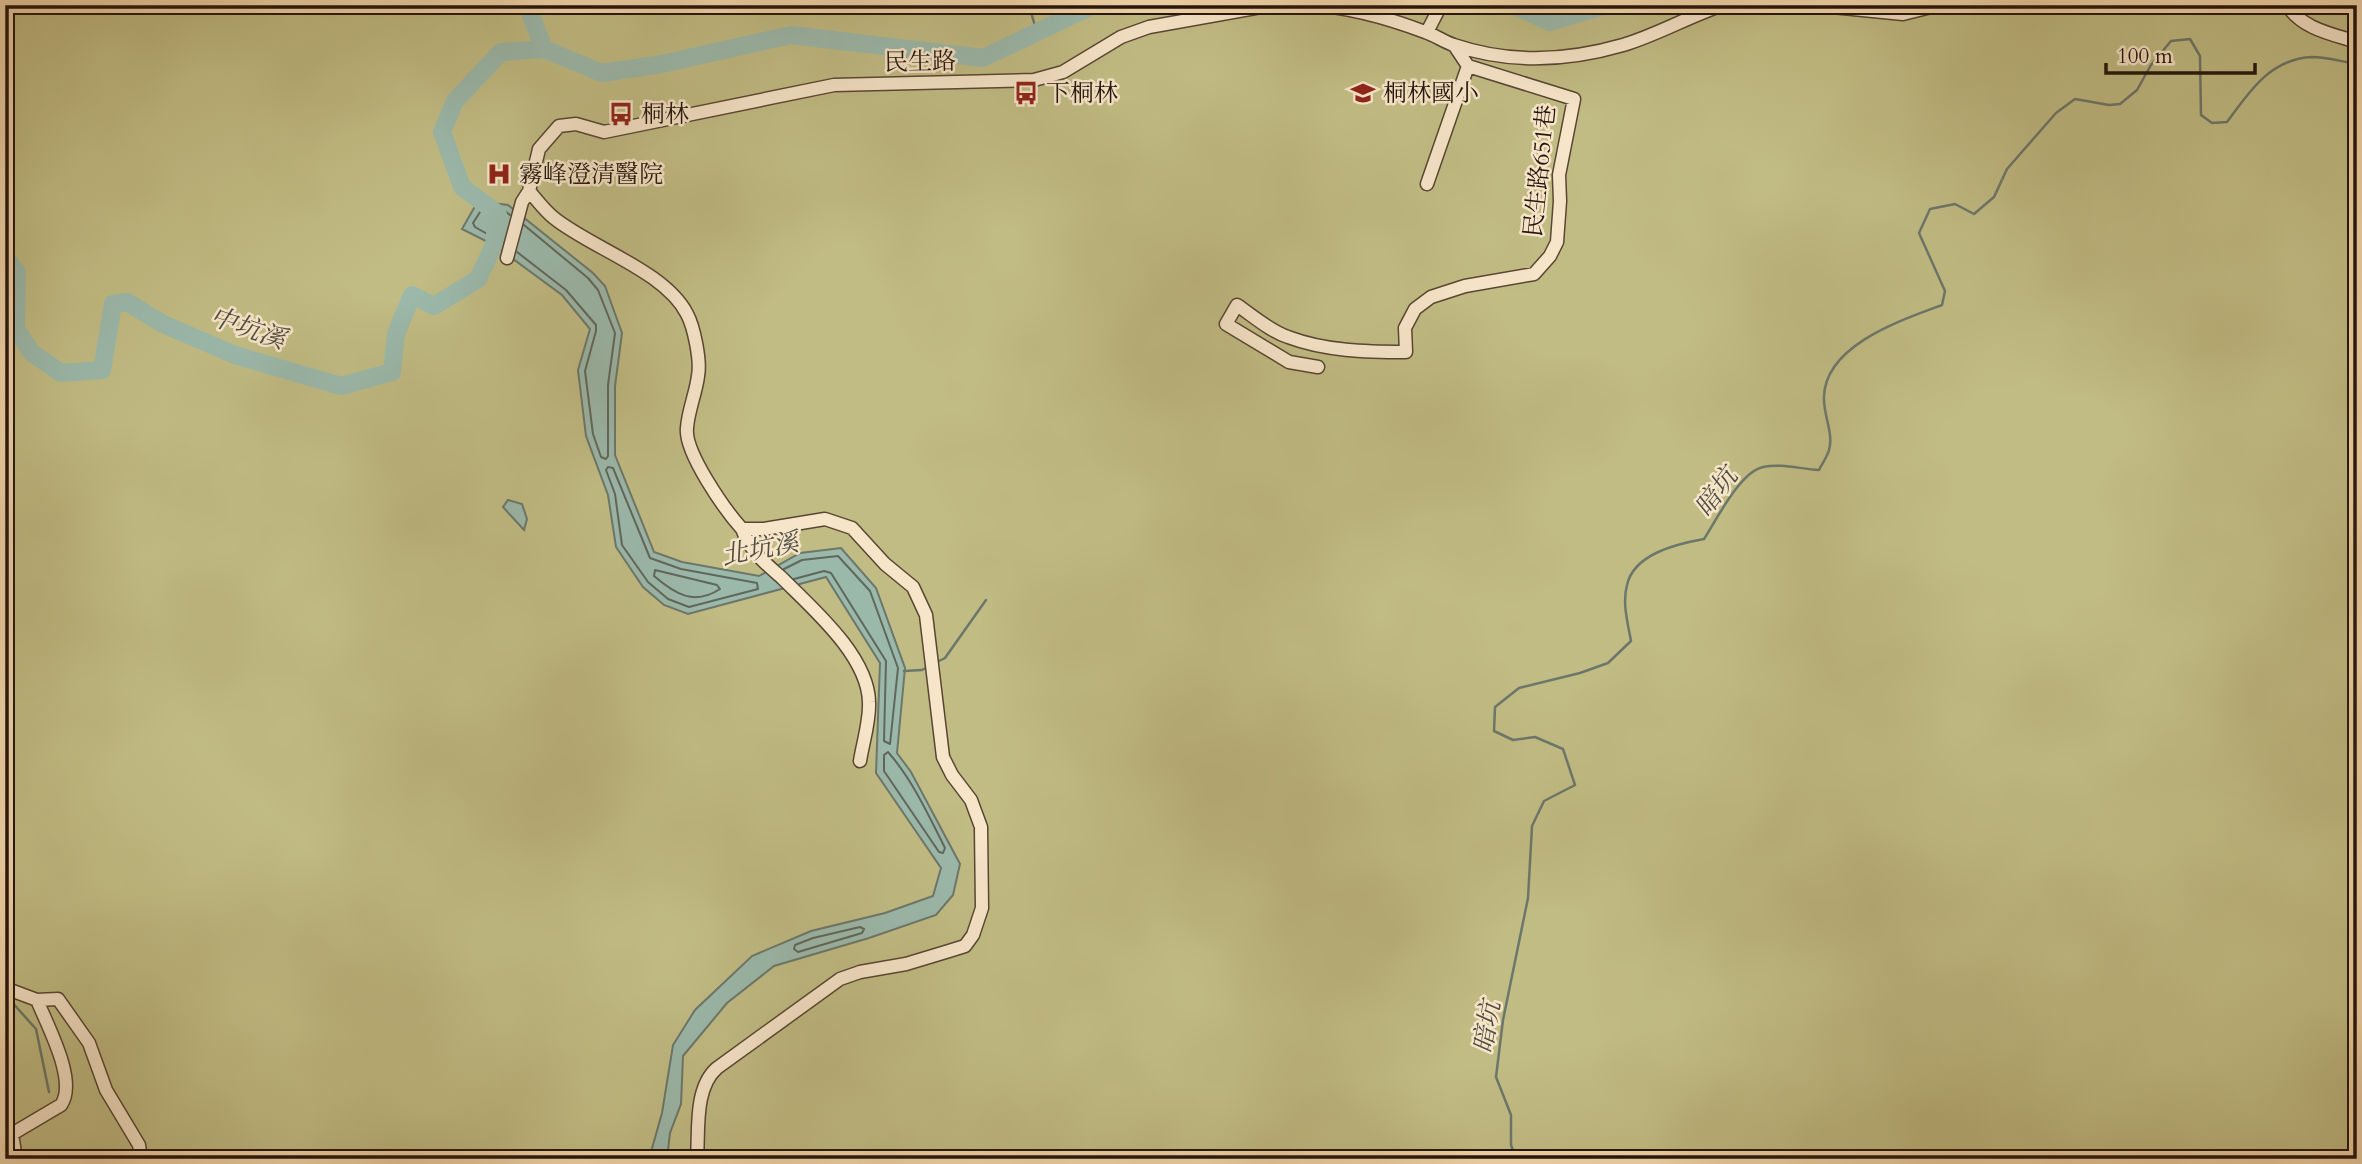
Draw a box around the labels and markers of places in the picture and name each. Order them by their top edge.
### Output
place label: 下桐林 [1046,77,1118,110]
place label: 桐林國小 [1383,77,1479,110]
bus stop icon: 下桐林 [1012,79,1040,107]
school or university icon: 桐林國小 [1349,79,1377,107]
place label: 桐林 [641,98,689,131]
bus stop icon: 桐林 [607,100,635,128]
place label: 霧峰澄清醫院 [519,158,663,191]
hospital icon: 霧峰澄清醫院 [485,160,513,188]

